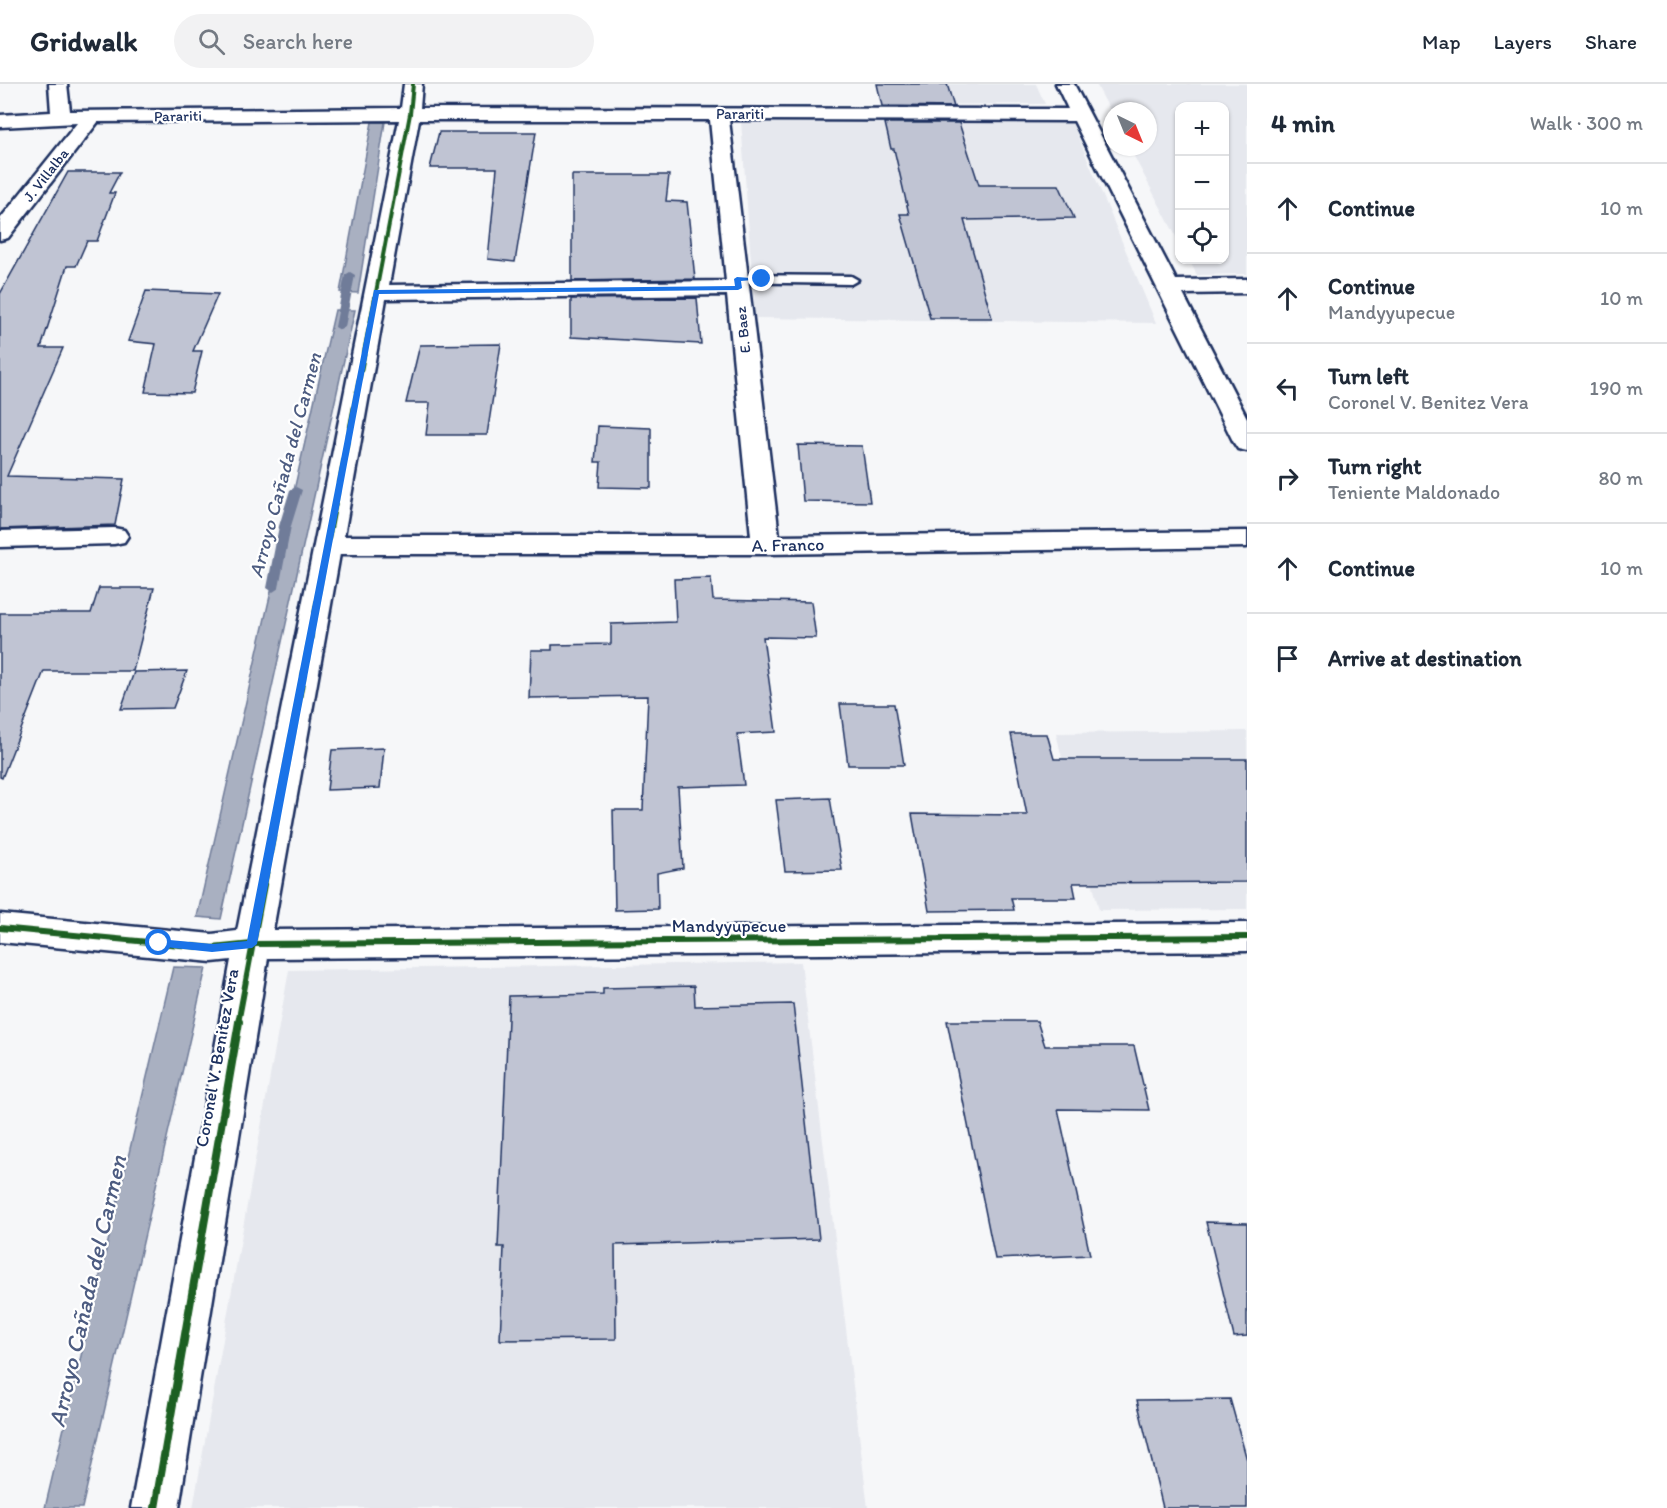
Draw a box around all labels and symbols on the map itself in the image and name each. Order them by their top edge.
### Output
north arrow [1103,102,1157,156]
street label: Parariti [716,105,764,123]
street label: Parariti [154,107,202,125]
street label: J. Villalba [20,145,73,205]
route end [748,265,774,291]
street label: E. Baez [732,306,754,354]
water label: Arroyo Cañada del Carmen [243,349,327,580]
street label: A. Franco [751,533,825,557]
street label: Mandyyupecue [672,915,786,937]
route start [145,929,171,955]
street label: Coronel V. Benitez Vera [190,967,244,1149]
water label: Arroyo Cañada del Carmen [42,1152,132,1430]

